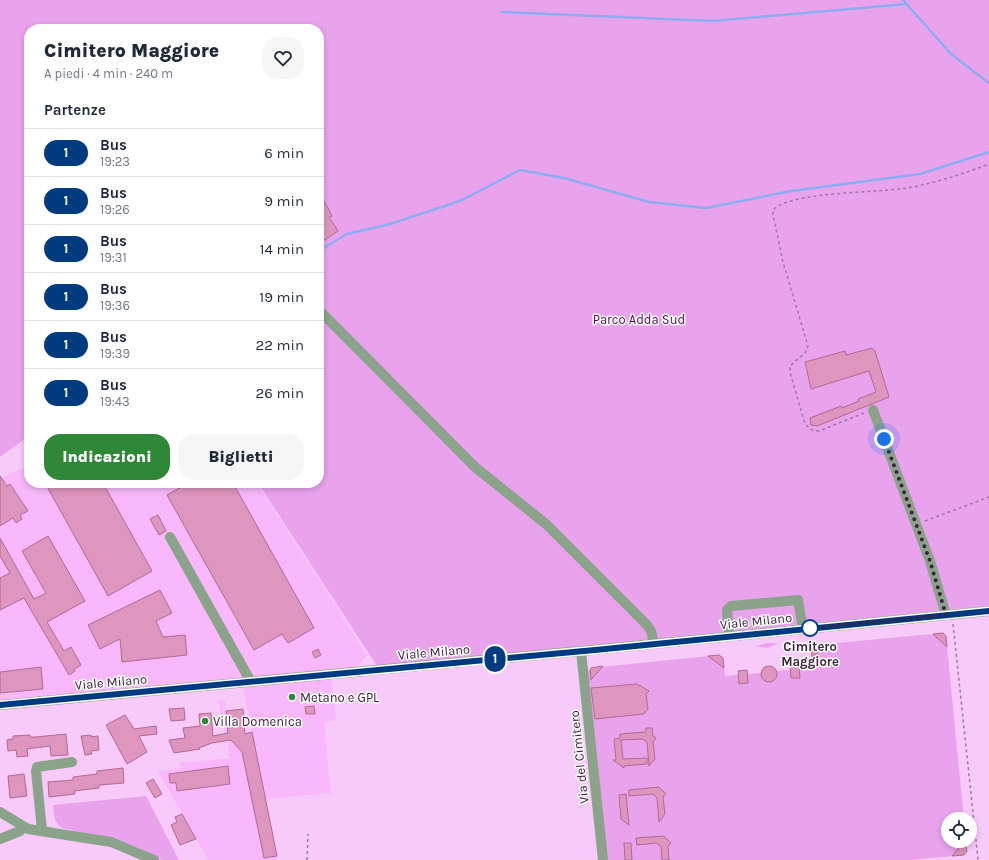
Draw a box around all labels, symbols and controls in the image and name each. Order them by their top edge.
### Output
button: heart [262,37,304,79]
text: Cimitero Maggiore [44,40,219,62]
text: A piedi · 4 min · 240 m [44,66,173,81]
text: Partenze [44,101,106,119]
text: Bus [100,136,127,154]
text: 1 [64,144,69,161]
text: 6 min [264,144,304,162]
text: 19:23 [100,154,130,169]
text: Bus [100,184,127,202]
text: 1 [64,192,69,209]
text: 9 min [264,192,304,210]
text: 19:26 [100,202,130,217]
text: Bus [100,232,127,250]
text: 1 [64,240,69,257]
text: 14 min [260,240,304,258]
text: 19:31 [100,250,127,265]
text: Bus [100,280,127,298]
text: 1 [64,288,69,305]
text: 19 min [259,288,304,306]
text: 19:36 [100,298,130,313]
park label: Parco Adda Sud [593,312,685,327]
text: Bus [100,328,127,346]
text: 1 [64,336,69,353]
text: 22 min [255,336,304,354]
text: 19:39 [100,346,130,361]
text: Bus [100,376,127,394]
text: 1 [64,384,69,401]
text: 26 min [256,384,304,402]
text: 19:43 [100,394,130,409]
your location [874,429,894,449]
button: Indicazioni [44,434,170,480]
button: Biglietti [178,434,304,480]
street label: Viale Milano [719,610,793,632]
marker: Cimitero Maggiore [801,619,819,637]
place label: Cimitero Maggiore [781,639,839,669]
street label: Viale Milano [397,641,471,663]
line badge: 1 [482,646,508,672]
text: 1 [493,650,498,667]
street label: Viale Milano [74,671,148,693]
place label: Metano e GPL [300,690,379,705]
marker: Metano e GPL [287,692,297,702]
street label: Via del Cimitero [567,710,591,804]
place label: Villa Domenica [213,714,302,729]
marker: Villa Domenica [200,716,210,726]
map controls [941,812,977,848]
button: locate [941,812,977,848]

